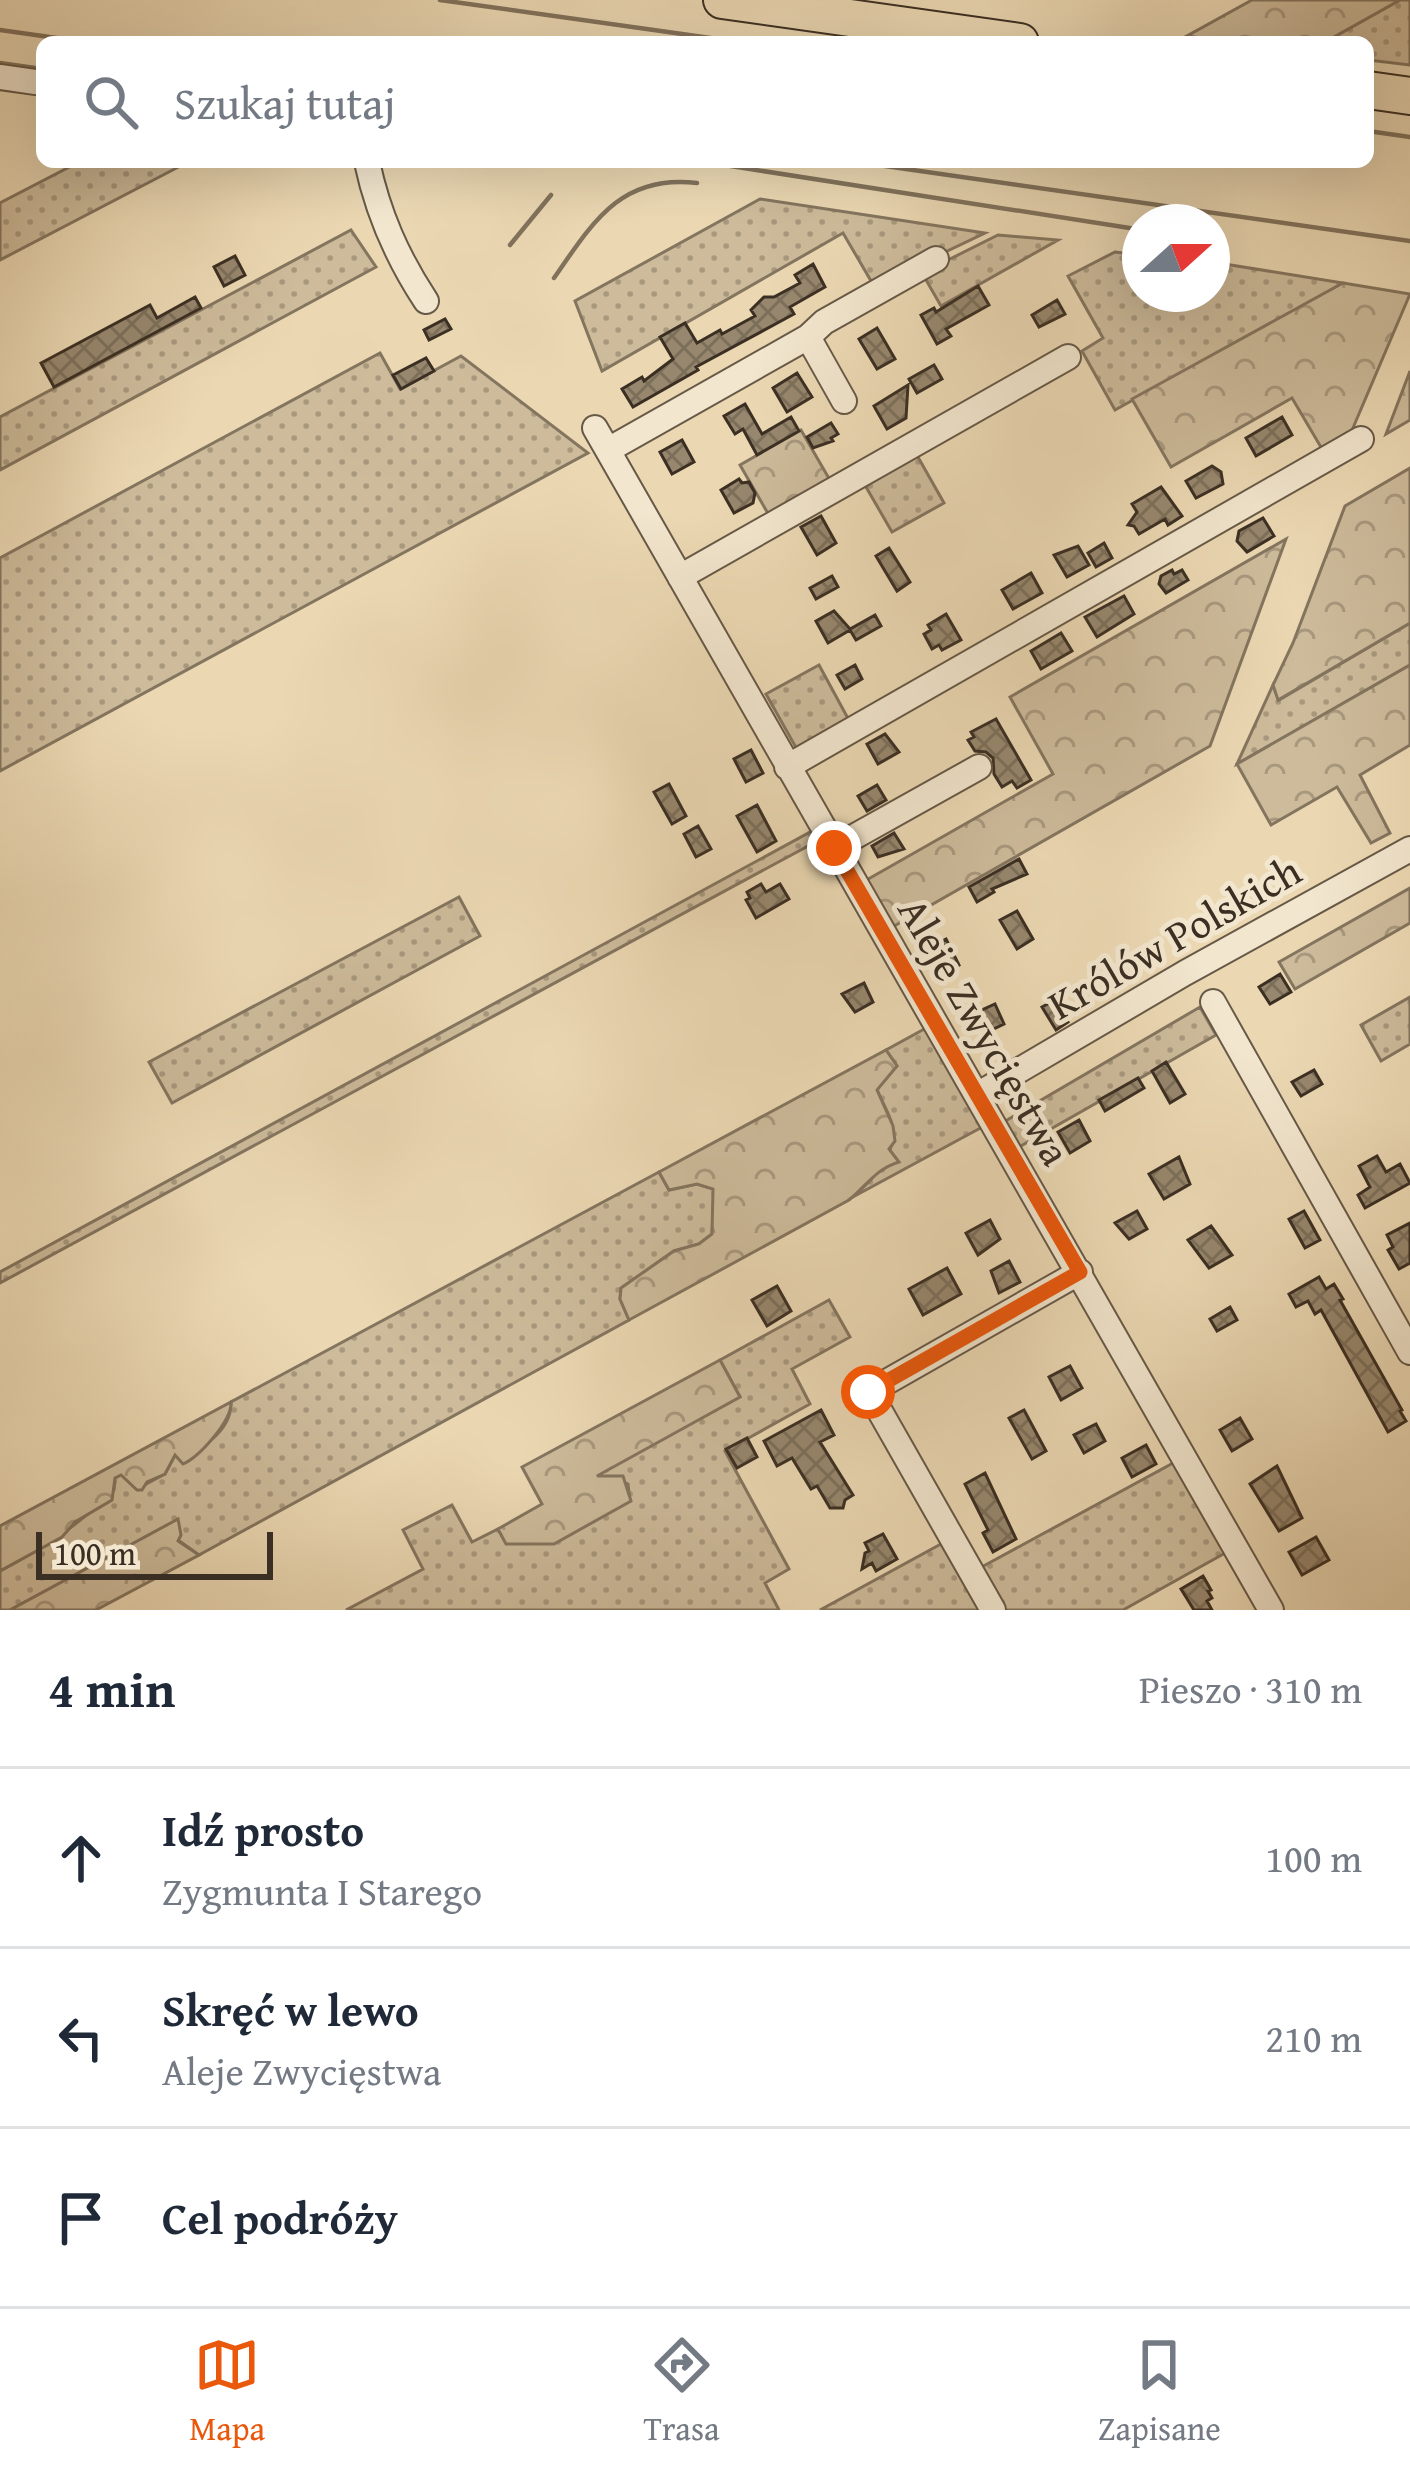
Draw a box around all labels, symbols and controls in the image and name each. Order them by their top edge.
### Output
search box [36,36,1374,168]
icon: search [78,69,144,135]
text: Szukaj tutaj [174,70,396,135]
north arrow [1122,204,1230,312]
route end [807,821,861,875]
street label: Królów Polskich [1036,839,1312,1034]
street label: Aleje Zwycięstwa [884,885,1087,1176]
route start [841,1365,895,1419]
scale bar [36,1526,273,1579]
text: 100 m [54,1529,136,1577]
text: 4 min [48,1651,175,1726]
text: Pieszo · 310 m [1139,1660,1362,1717]
text: Idź prosto [162,1797,364,1862]
icon: ahead [48,1825,114,1891]
text: 100 m [1265,1829,1362,1886]
text: Zygmunta I Starego [162,1862,482,1919]
text: Skręć w lewo [162,1977,419,2042]
icon: left [48,2005,114,2071]
text: 210 m [1265,2009,1362,2066]
text: Aleje Zwycięstwa [162,2042,441,2099]
icon: arrive [48,2185,114,2251]
text: Cel podróży [162,2185,398,2250]
tab: Mapa [189,2332,265,2452]
tab: Trasa [644,2332,720,2452]
tab: Zapisane [1098,2332,1221,2452]

